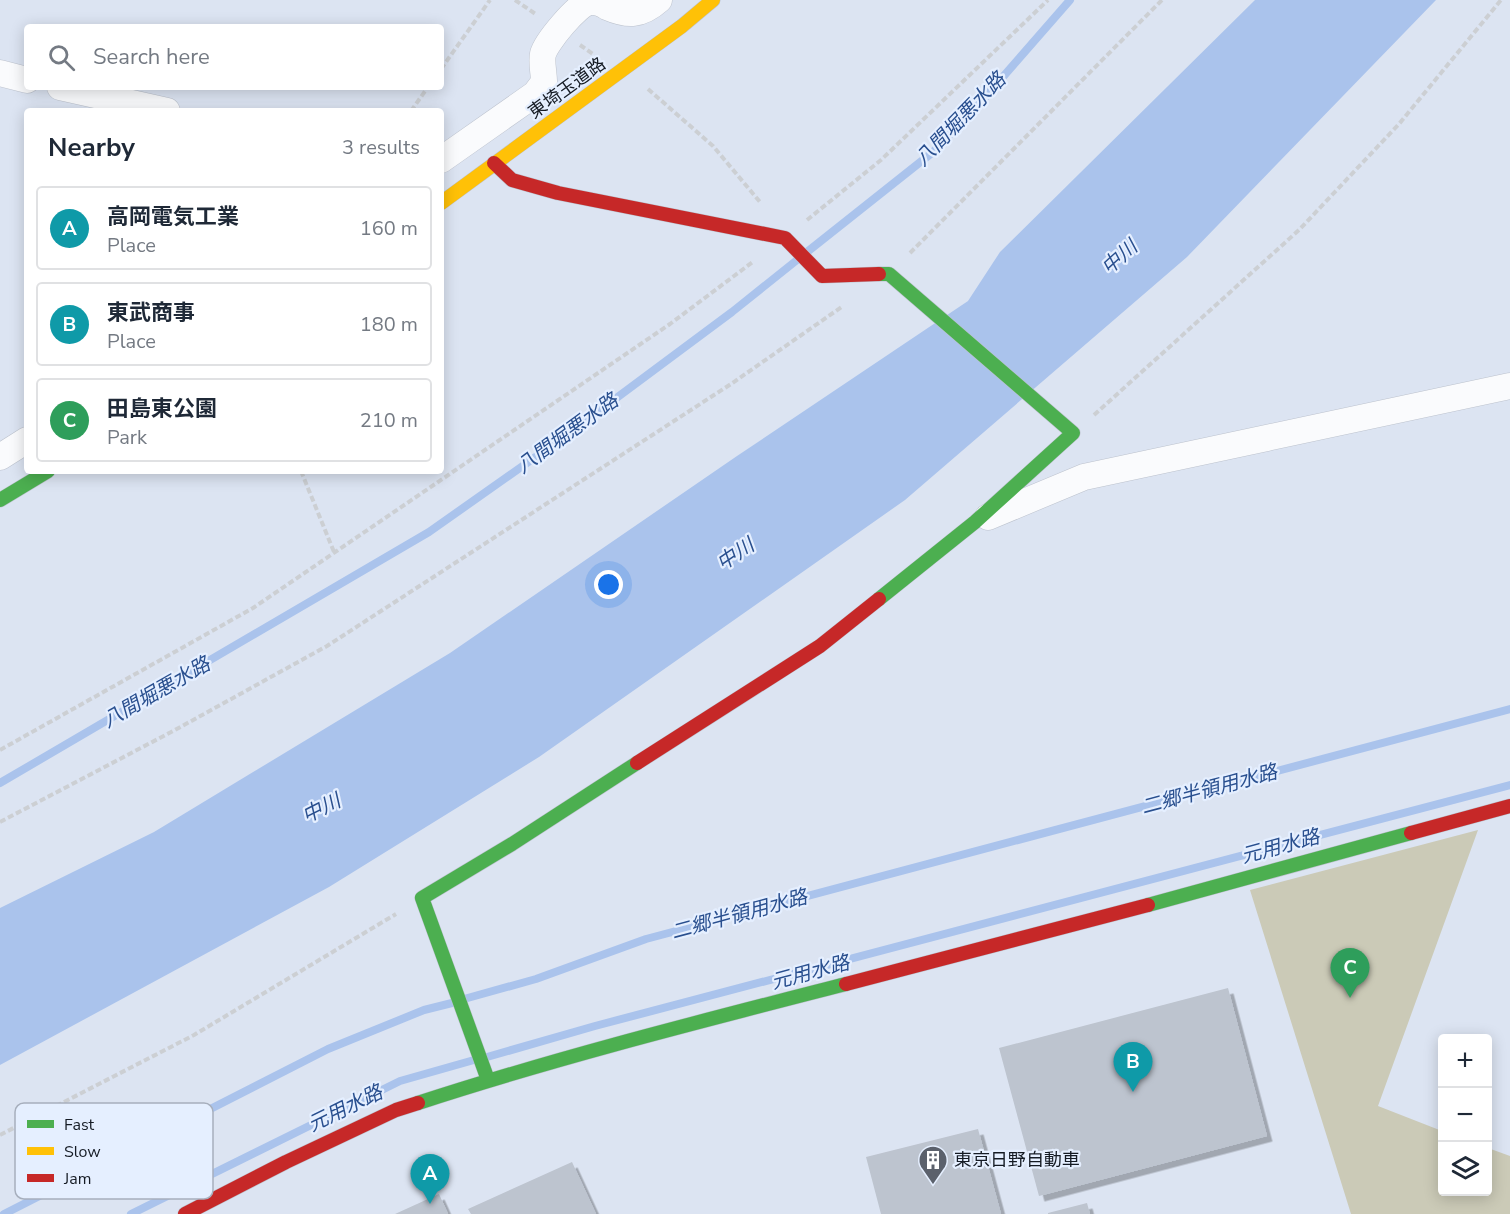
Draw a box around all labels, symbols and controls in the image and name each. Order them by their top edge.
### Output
search box [24,24,444,90]
icon: search [45,41,78,74]
text: Search here [93,42,210,72]
street label: 東埼玉道路 [524,52,610,124]
water label: 八間堀悪水路 [909,65,1013,172]
text: Nearby [48,130,135,165]
text: 3 results [342,134,420,161]
text: 高岡電気工業 [107,202,239,232]
text: A [62,215,77,242]
text: 160 m [360,215,418,242]
text: Place [107,232,156,259]
water label: 中川 [1095,233,1145,281]
text: 東武商事 [107,298,195,328]
text: B [63,311,76,338]
text: 180 m [360,311,418,338]
text: Place [107,328,156,355]
water label: 八間堀悪水路 [511,386,625,480]
text: 田島東公園 [107,394,217,424]
text: C [63,407,76,434]
text: 210 m [360,407,418,434]
text: Park [107,424,147,451]
water label: 中川 [711,531,761,577]
your location [594,570,623,599]
water label: 八間堀悪水路 [98,650,217,734]
water label: 二郷半領用水路 [1138,758,1282,821]
water label: 中川 [297,786,347,830]
water label: 元用水路 [1238,823,1324,870]
water label: 二郷半領用水路 [668,883,812,946]
pin: C [1330,948,1370,998]
water label: 元用水路 [768,949,854,996]
map controls [1438,1034,1492,1196]
button: + [1438,1034,1492,1088]
pin: B [1114,1042,1152,1092]
water label: 元用水路 [303,1078,389,1138]
button: − [1438,1088,1492,1142]
legend [15,1103,213,1199]
text: Fast [64,1114,95,1136]
text: Slow [64,1141,101,1163]
button: layers [1438,1142,1492,1196]
building icon: 東京日野自動車 [917,1144,949,1186]
place label: 東京日野自動車 [954,1148,1080,1172]
pin: A [410,1154,450,1204]
text: Jam [63,1168,91,1190]

